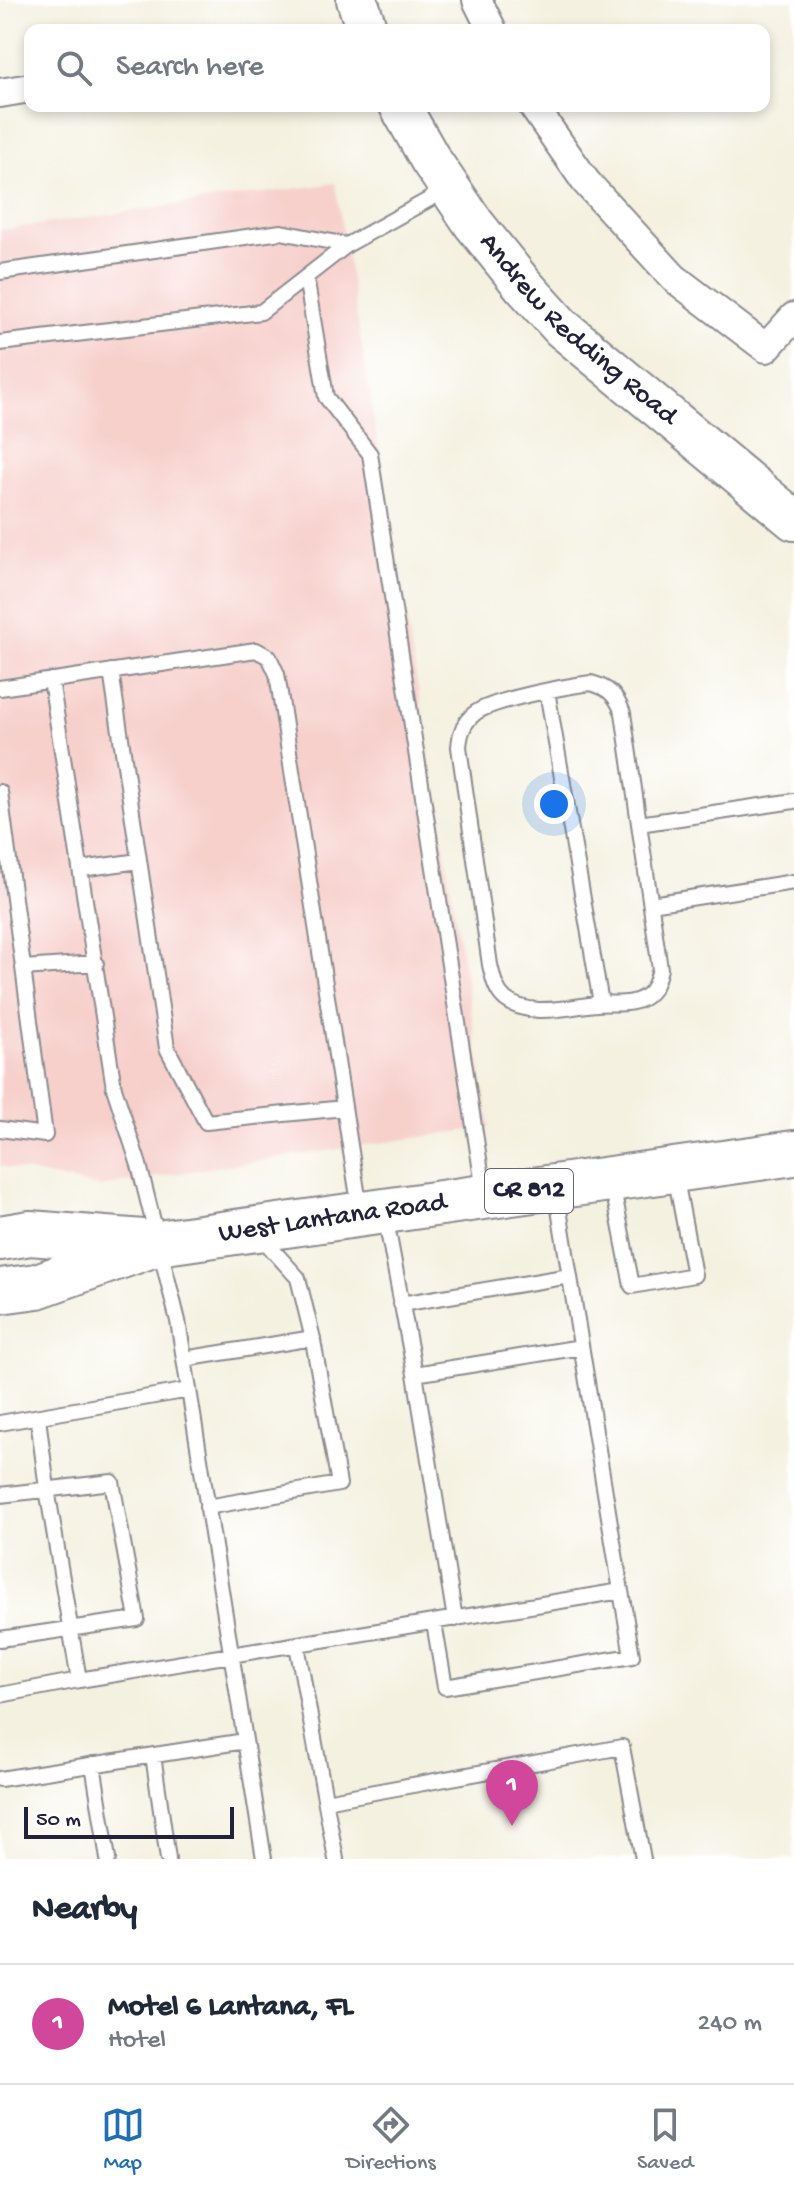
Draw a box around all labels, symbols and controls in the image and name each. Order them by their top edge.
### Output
search box [24,24,770,112]
icon: search [52,46,96,90]
text: Search here [116,51,264,86]
street label: Andrew Redding Road [472,227,686,434]
your location [534,784,574,824]
road number: CR 812 [485,1169,573,1213]
street label: West Lantana Road [217,1186,451,1251]
pin: 1 [486,1760,538,1826]
scale bar [24,1803,234,1839]
text: 50 m [36,1808,81,1834]
text: Nearby [32,1891,137,1931]
text: Motel 6 Lantana, FL [108,1991,353,2026]
text: 1 [53,2009,63,2040]
text: 240 m [698,2009,762,2040]
text: Hotel [108,2026,166,2057]
tab: Map [101,2103,145,2177]
tab: Directions [346,2103,436,2177]
tab: Saved [637,2103,693,2177]

